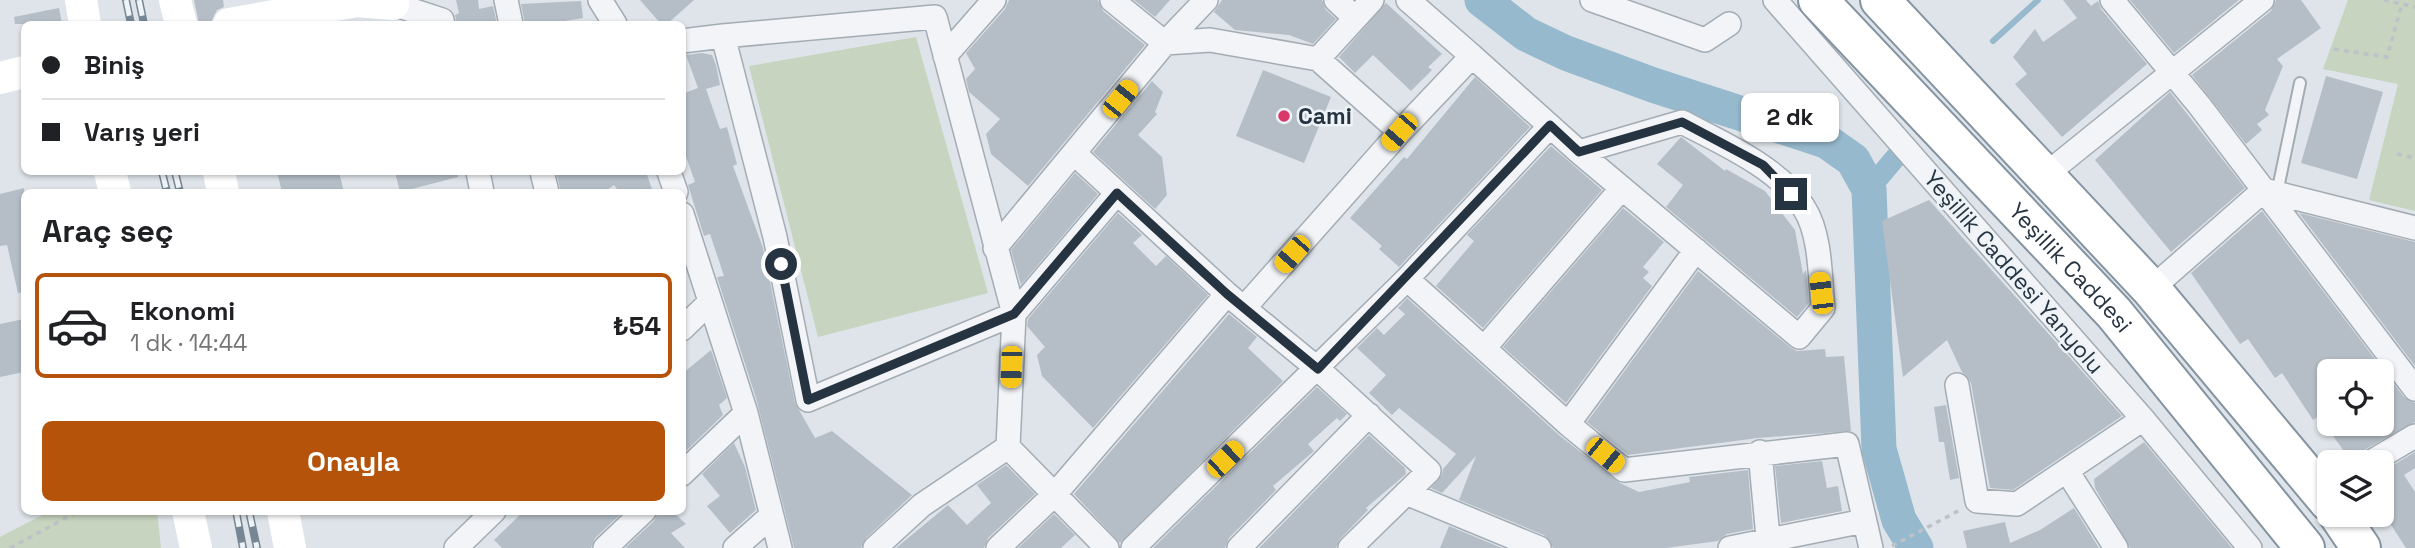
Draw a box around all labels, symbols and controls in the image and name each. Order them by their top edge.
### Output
text: Biniş [84,48,145,82]
car [1099,76,1142,122]
callout: 2 dk [1742,92,1840,142]
place label: Cami [1298,101,1352,131]
text: 2 dk [1766,102,1814,132]
marker: Cami [1276,108,1292,124]
car [1378,109,1421,155]
text: Varış yeri [84,115,200,149]
street label: Yeşillik Caddesi Yanyolu [1917,164,2111,380]
route end [1775,178,1807,210]
street label: Yeşillik Caddesi [2002,196,2139,339]
text: Araç seç [42,211,174,251]
car [1271,231,1314,277]
route start [765,248,797,280]
car [1809,271,1834,315]
icon: car [46,294,109,357]
text: Ekonomi [130,294,235,328]
text: ₺54 [613,309,661,343]
text: 1 dk · 14:44 [130,328,247,358]
car [1000,346,1023,388]
map controls [2317,359,2394,527]
button: locate [2317,359,2394,436]
button: Onayla [42,421,665,501]
car [1583,434,1628,476]
car [1203,437,1248,481]
button: layers [2317,450,2394,527]

